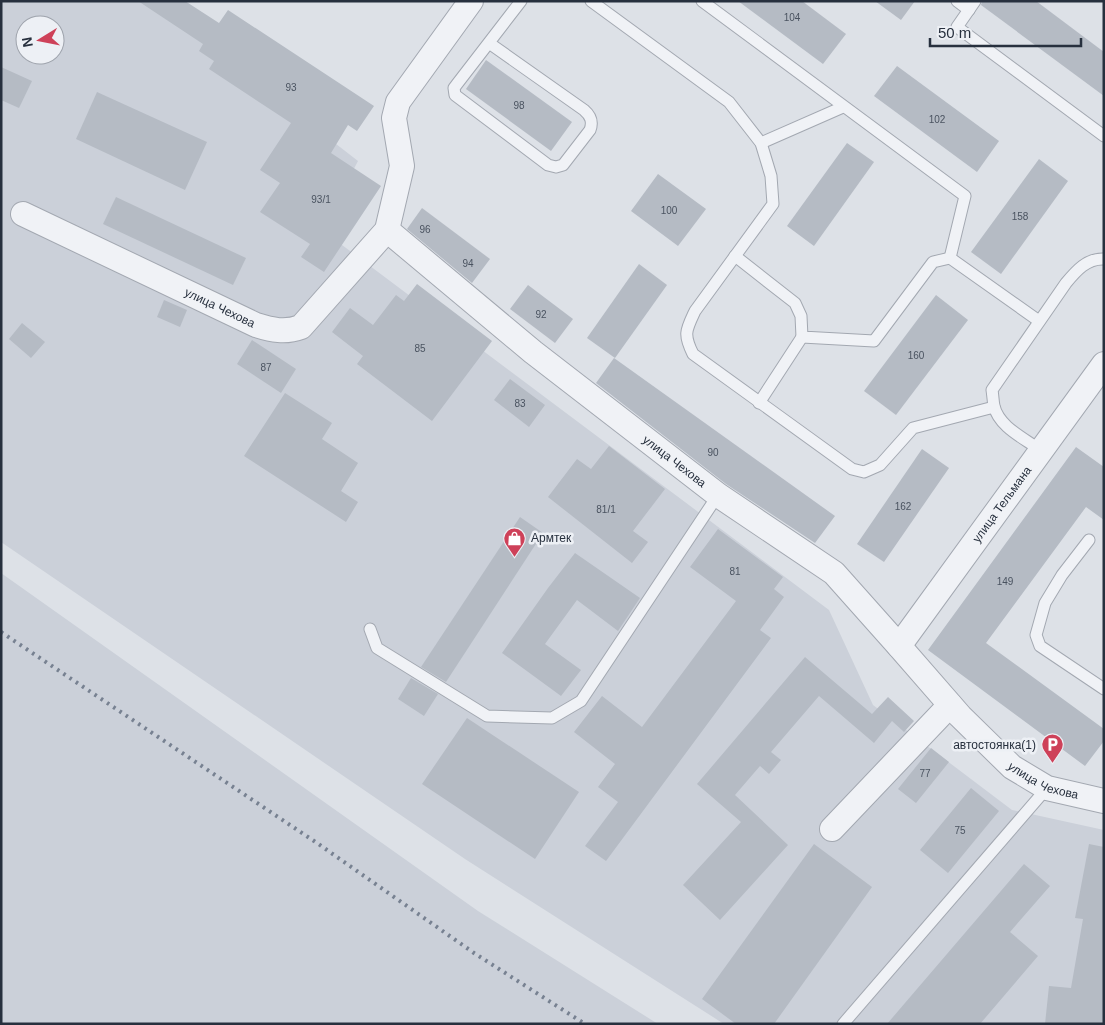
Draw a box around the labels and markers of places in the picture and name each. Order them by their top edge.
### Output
shop icon: Армтек [503,526,527,557]
place label: Армтек [531,531,572,545]
parking icon: автостоянка(1) [1040,733,1064,764]
place label: автостоянка(1) [953,738,1036,752]

